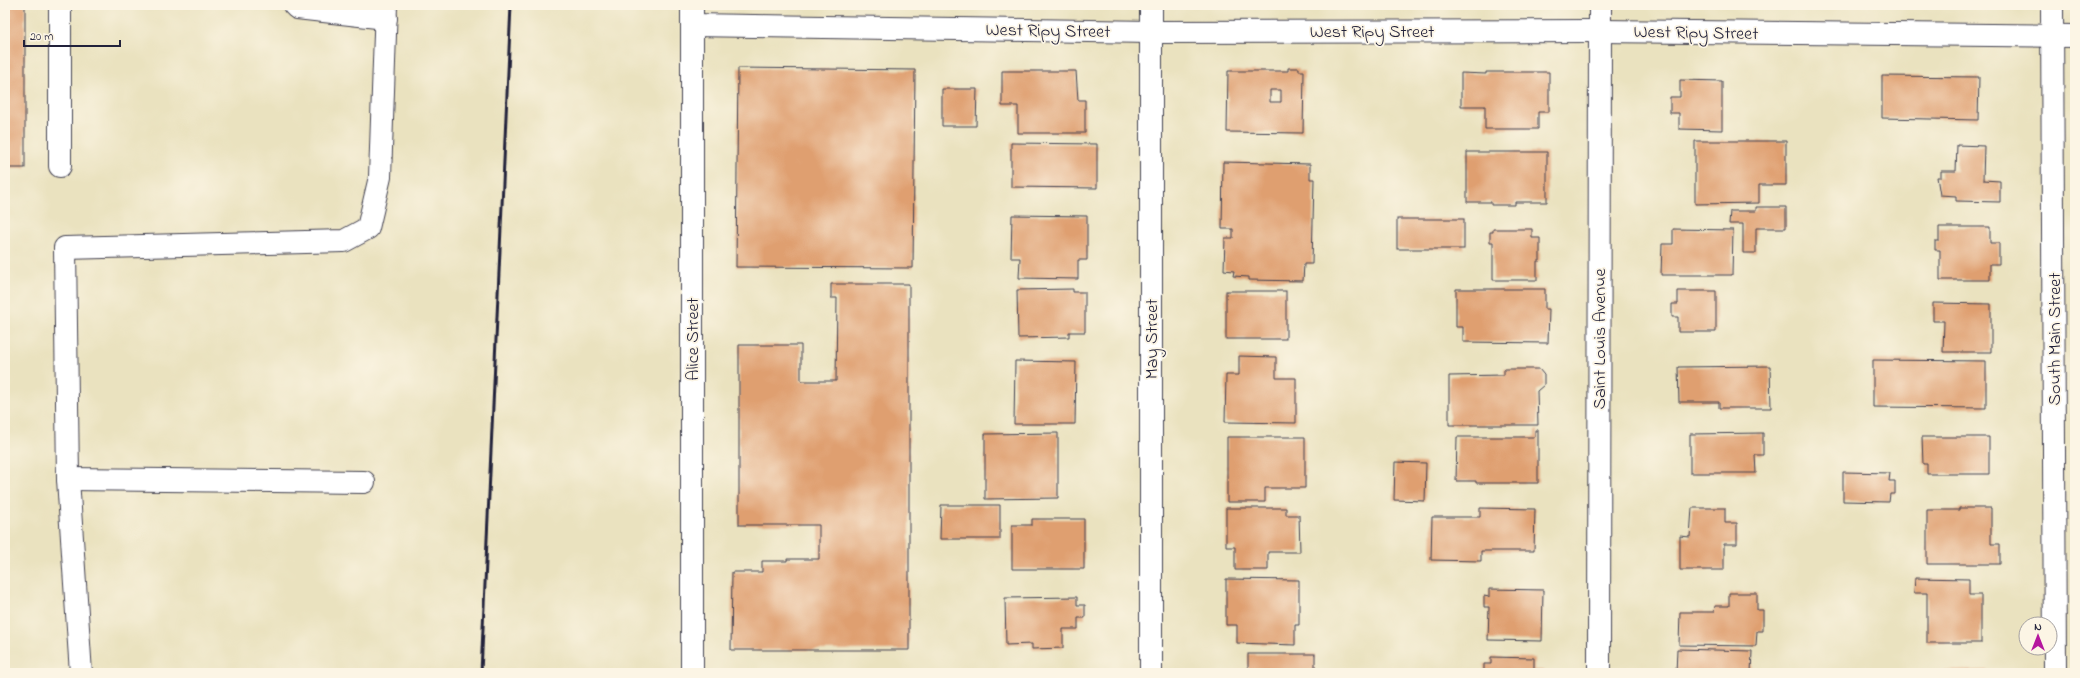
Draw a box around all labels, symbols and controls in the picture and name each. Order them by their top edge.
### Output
street label: West Ripy Street [985,18,1110,46]
street label: West Ripy Street [1310,20,1434,46]
street label: West Ripy Street [1633,20,1758,48]
scale bar [24,22,120,48]
text: 20 m [30,28,53,46]
street label: Saint Louis Avenue [1588,268,1614,409]
street label: South Main Street [2043,273,2069,405]
street label: Alice Street [681,297,707,381]
street label: May Street [1140,299,1166,379]
north arrow [2018,616,2058,656]
text: N [2034,619,2042,635]

